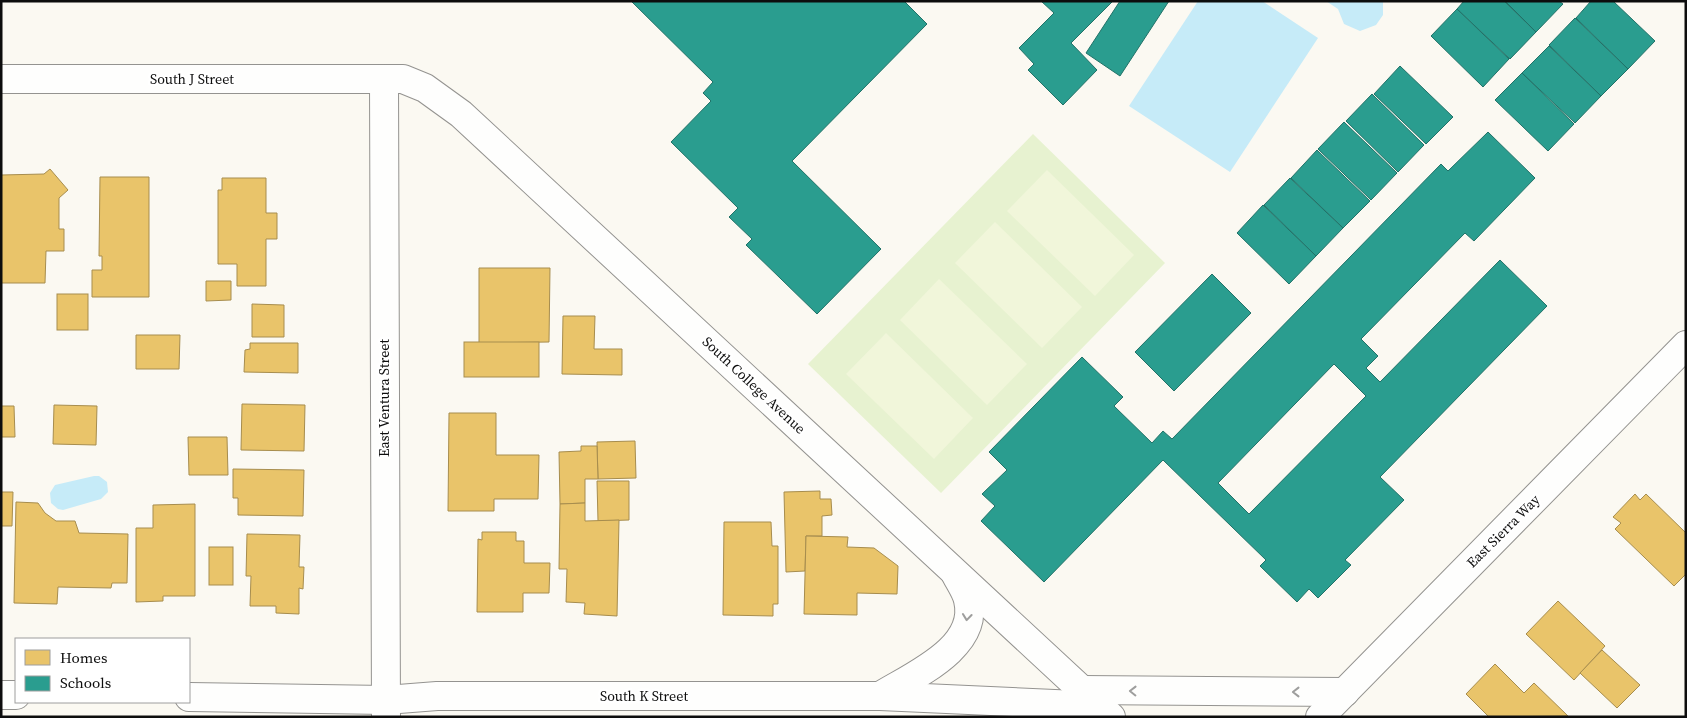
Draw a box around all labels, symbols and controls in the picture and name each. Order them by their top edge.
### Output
street label: South J Street [150,69,234,89]
street label: South College Avenue [698,332,810,438]
street label: East Ventura Street [374,339,394,457]
street label: East Sierra Way [1462,489,1545,572]
one-way arrow [962,613,973,621]
legend [15,638,190,703]
text: Homes [60,647,107,668]
text: Schools [60,672,111,693]
street label: South K Street [600,686,688,706]
one-way arrow [1129,686,1137,696]
one-way arrow [1292,687,1300,697]

